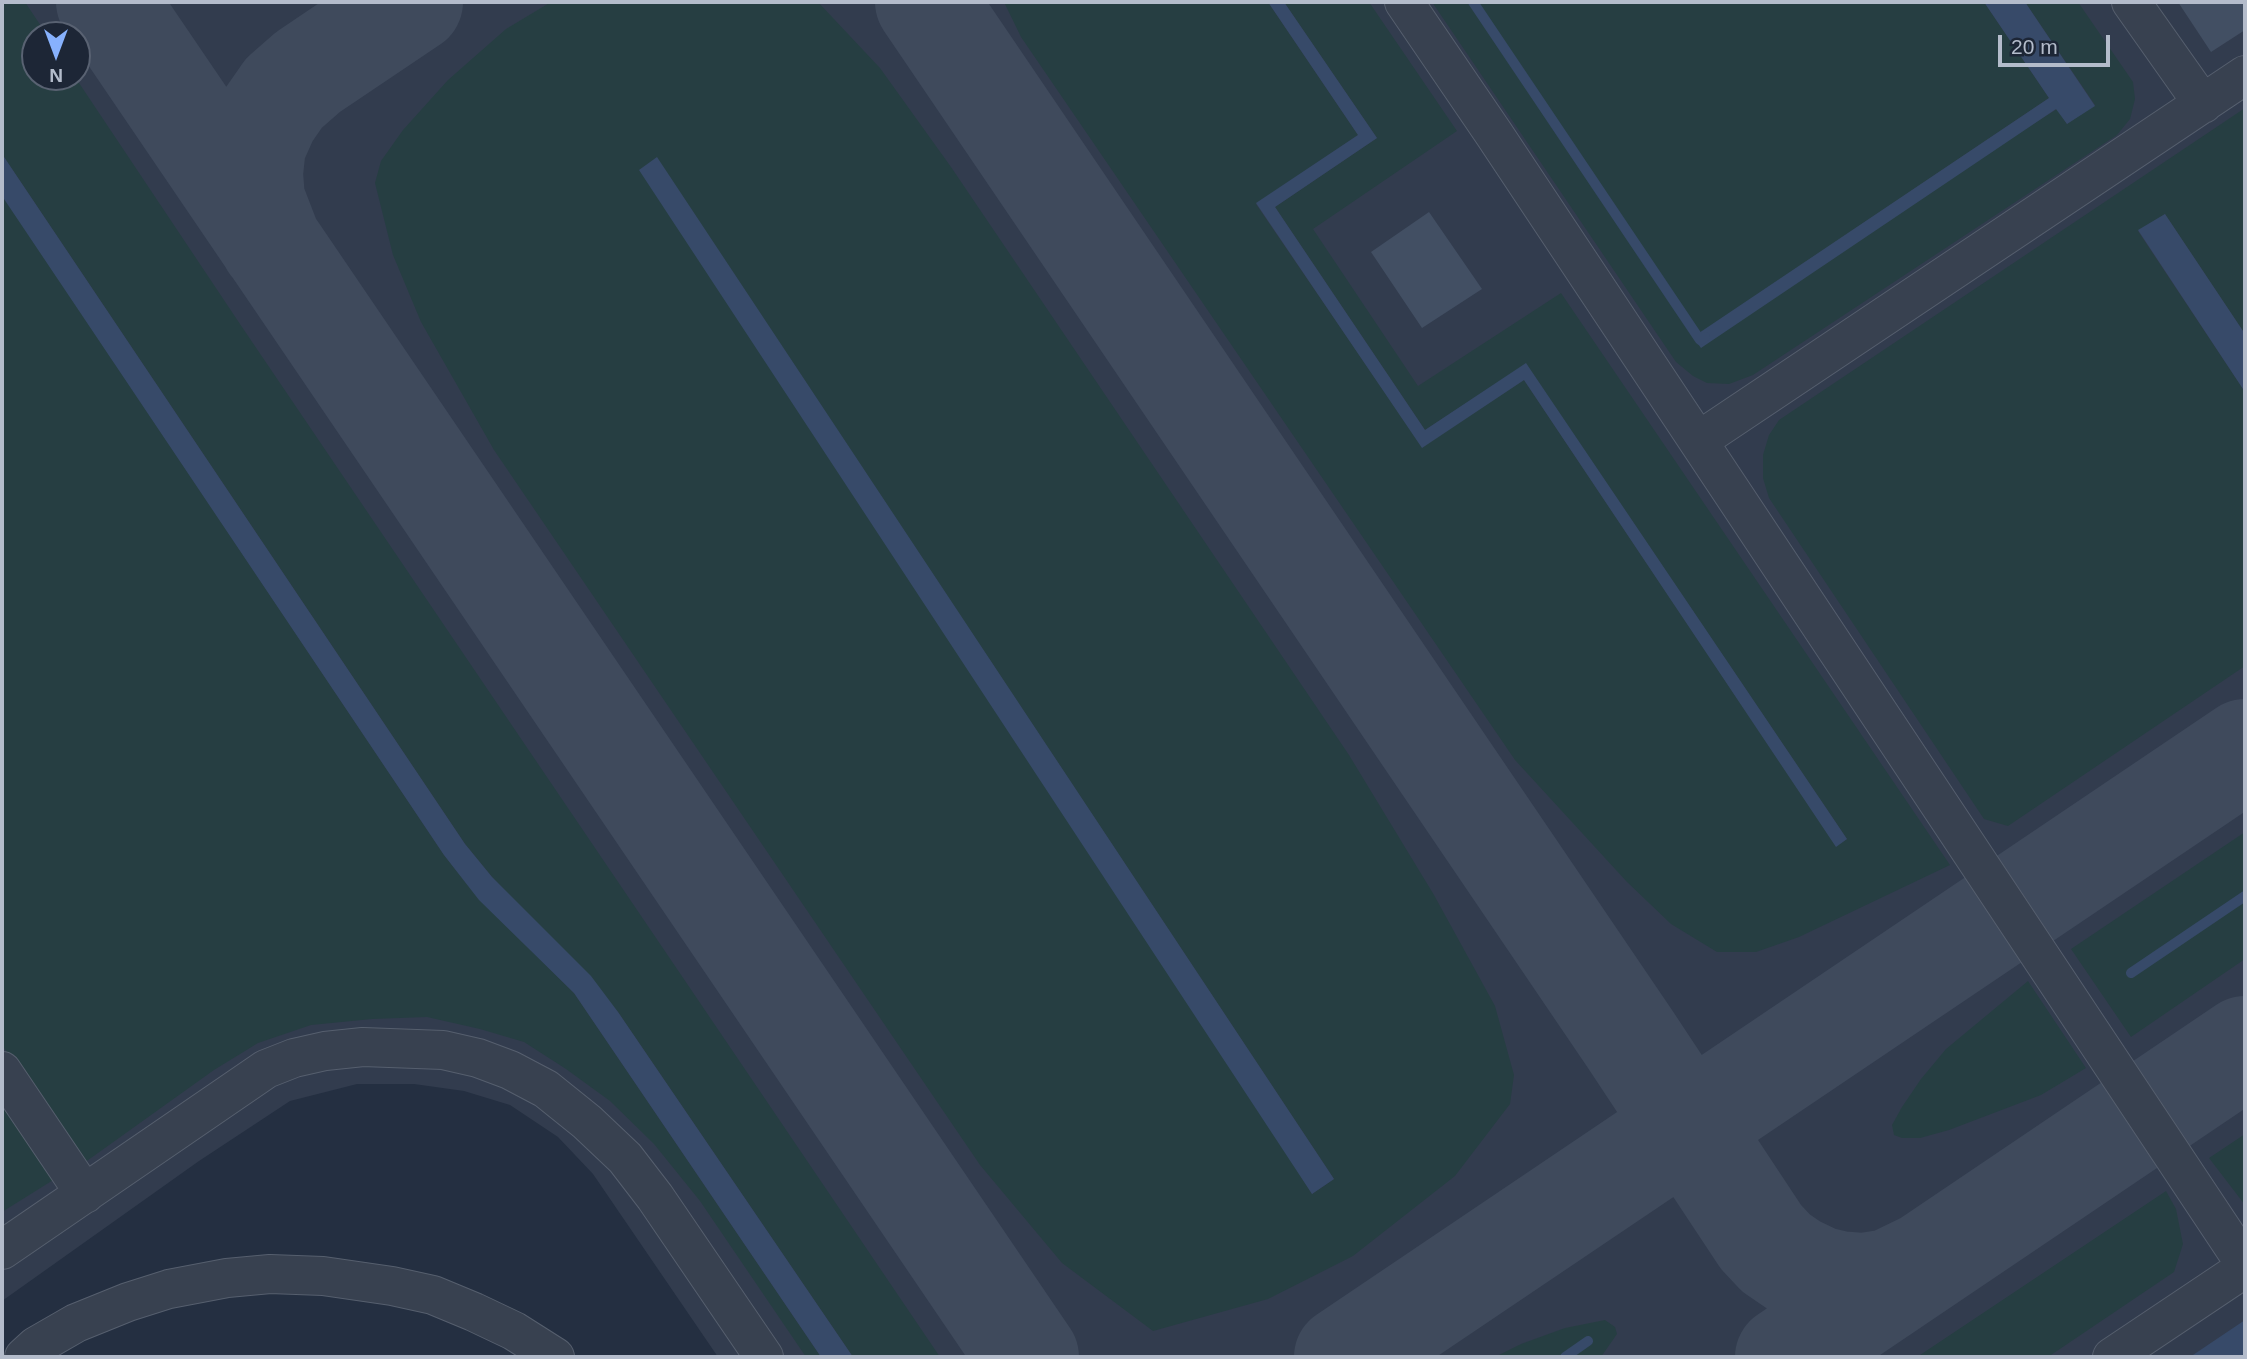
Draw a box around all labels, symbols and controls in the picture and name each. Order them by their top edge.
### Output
north arrow [21,21,91,91]
scale bar [2002,21,2114,65]
text: 20 m [2011,35,2058,58]
text: N [49,65,63,86]

